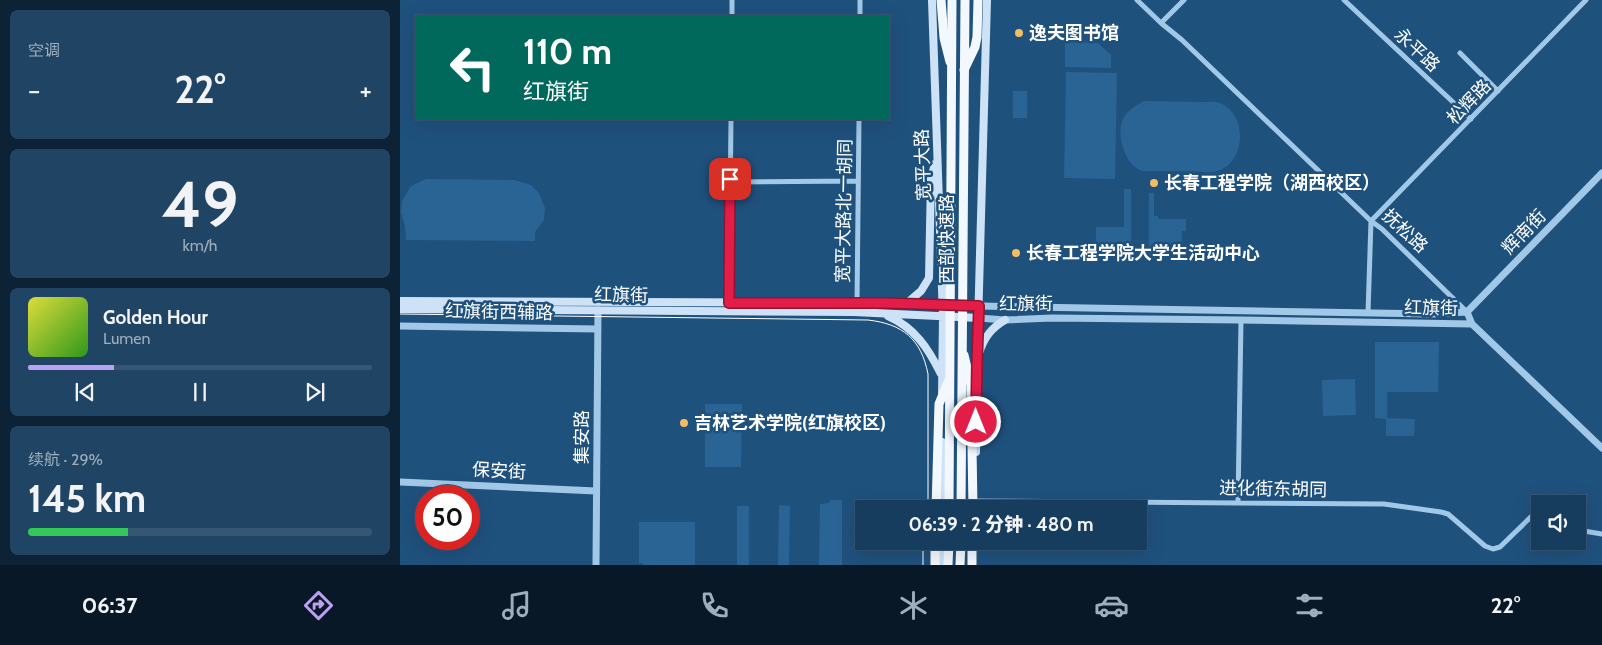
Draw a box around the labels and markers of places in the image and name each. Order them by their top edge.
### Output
place label: 逸夫图书馆 [1029,22,1119,44]
marker: 逸夫图书馆 [1013,27,1025,39]
pin [709,158,751,200]
place label: 长春工程学院（湖西校区） [1164,172,1380,194]
marker: 长春工程学院（湖西校区） [1148,177,1160,189]
place label: 长春工程学院大学生活动中心 [1026,242,1260,264]
marker: 长春工程学院大学生活动中心 [1010,247,1022,259]
place label: 吉林艺术学院(红旗校区) [694,412,886,434]
marker: 吉林艺术学院(红旗校区) [678,417,690,429]

